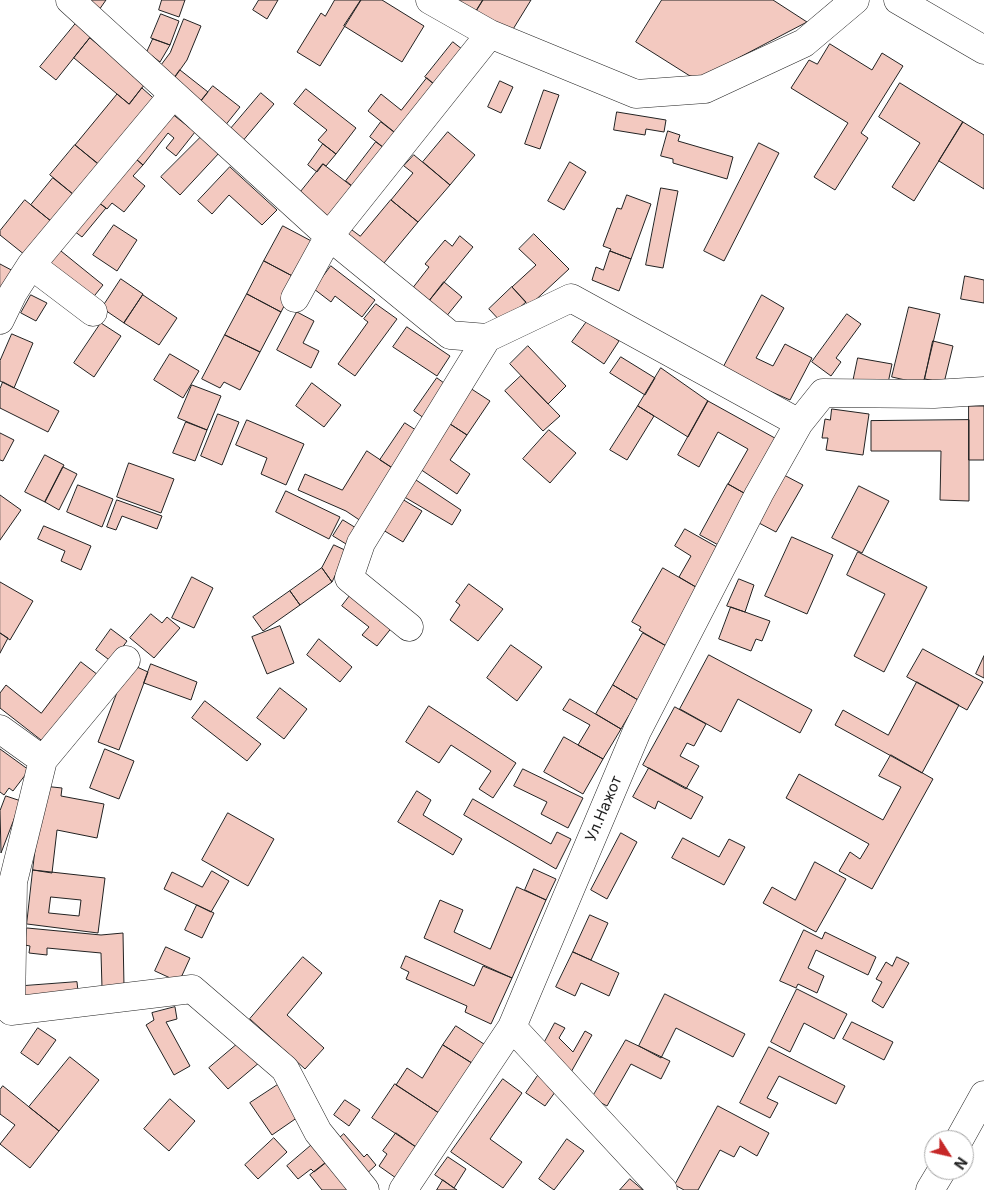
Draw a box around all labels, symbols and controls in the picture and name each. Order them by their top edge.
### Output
street label: Ул.Нажот [582,773,626,845]
north arrow [924,1130,974,1180]
text: N [951,1154,971,1173]

